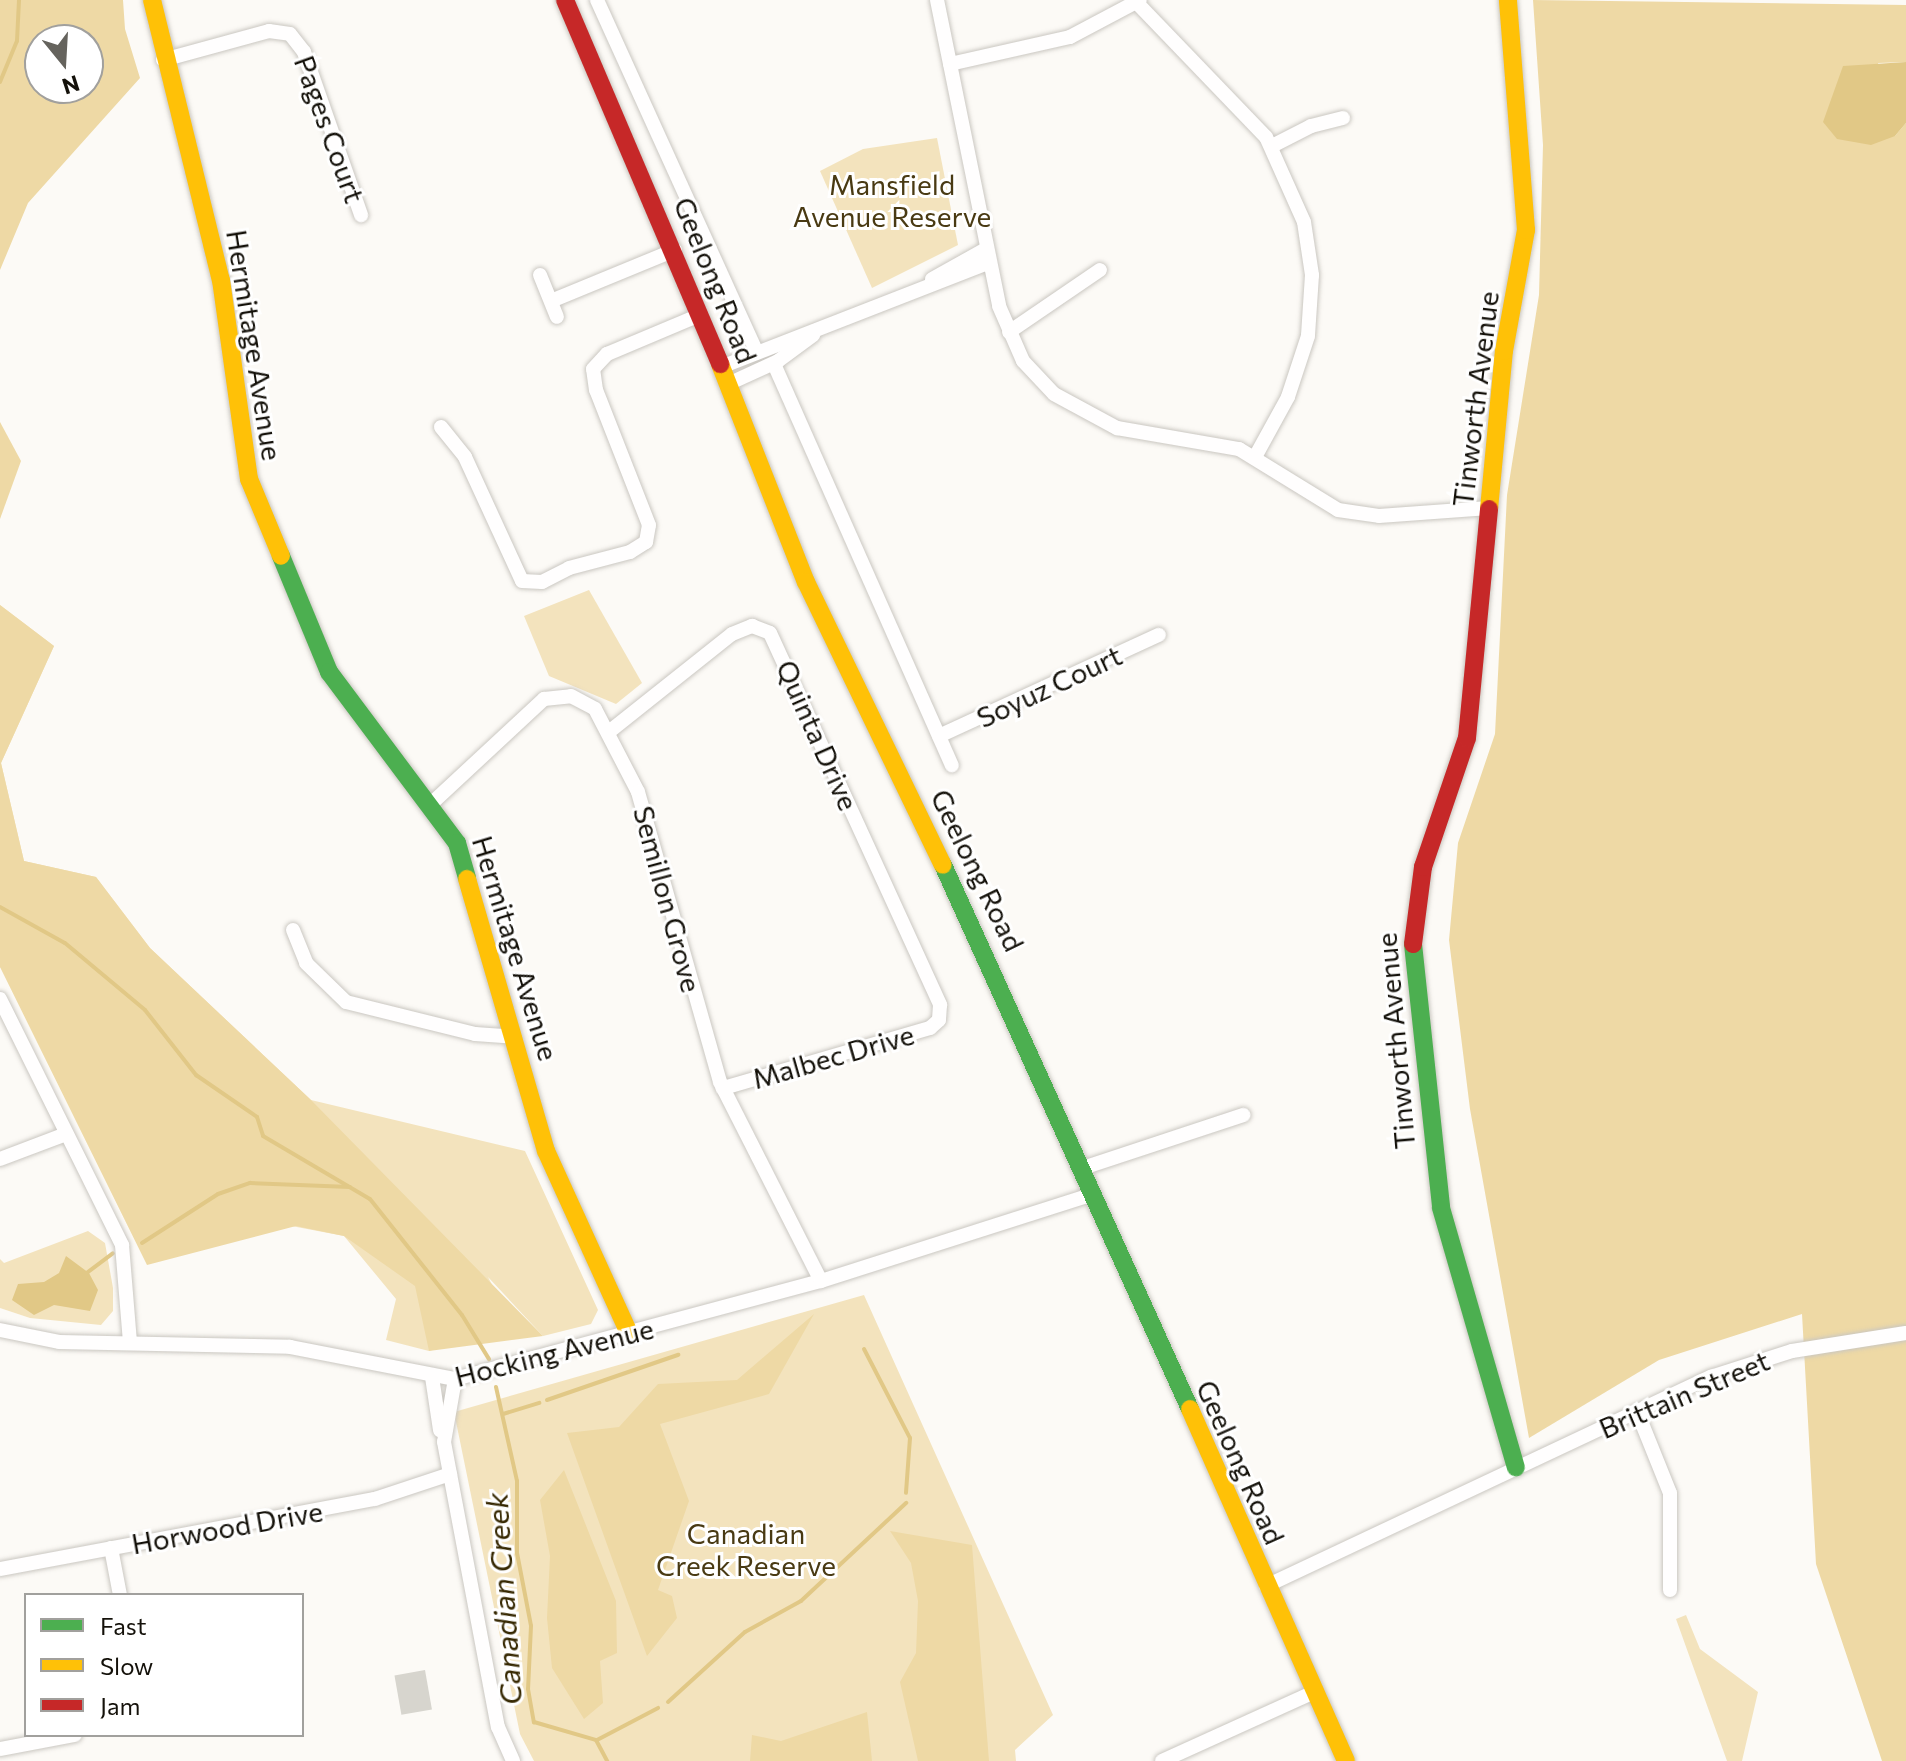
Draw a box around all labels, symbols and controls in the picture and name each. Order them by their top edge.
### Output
north arrow [24,24,104,104]
street label: Pages Court [288,51,372,207]
text: N [59,70,83,101]
park label: Mansfield Avenue Reserve [793,167,991,233]
street label: Geelong Road [667,192,765,368]
street label: Hermitage Avenue [220,227,290,463]
street label: Tinworth Avenue [1445,289,1505,509]
street label: Soyuz Court [971,638,1127,734]
street label: Quinta Drive [770,655,866,815]
street label: Geelong Road [924,784,1032,956]
street label: Semillon Grove [627,802,709,996]
street label: Hermitage Avenue [466,832,566,1064]
street label: Tinworth Avenue [1369,931,1421,1151]
street label: Malbec Drive [748,1017,918,1095]
street label: Hocking Avenue [451,1311,657,1393]
street label: Brittain Street [1594,1343,1774,1445]
street label: Geelong Road [1190,1375,1292,1549]
water label: Canadian Creek [478,1492,528,1706]
street label: Horwood Drive [129,1494,325,1560]
park label: Canadian Creek Reserve [656,1516,836,1582]
legend [24,1593,304,1737]
text: Fast [100,1611,147,1640]
text: Slow [100,1651,153,1680]
text: Jam [100,1691,140,1720]

